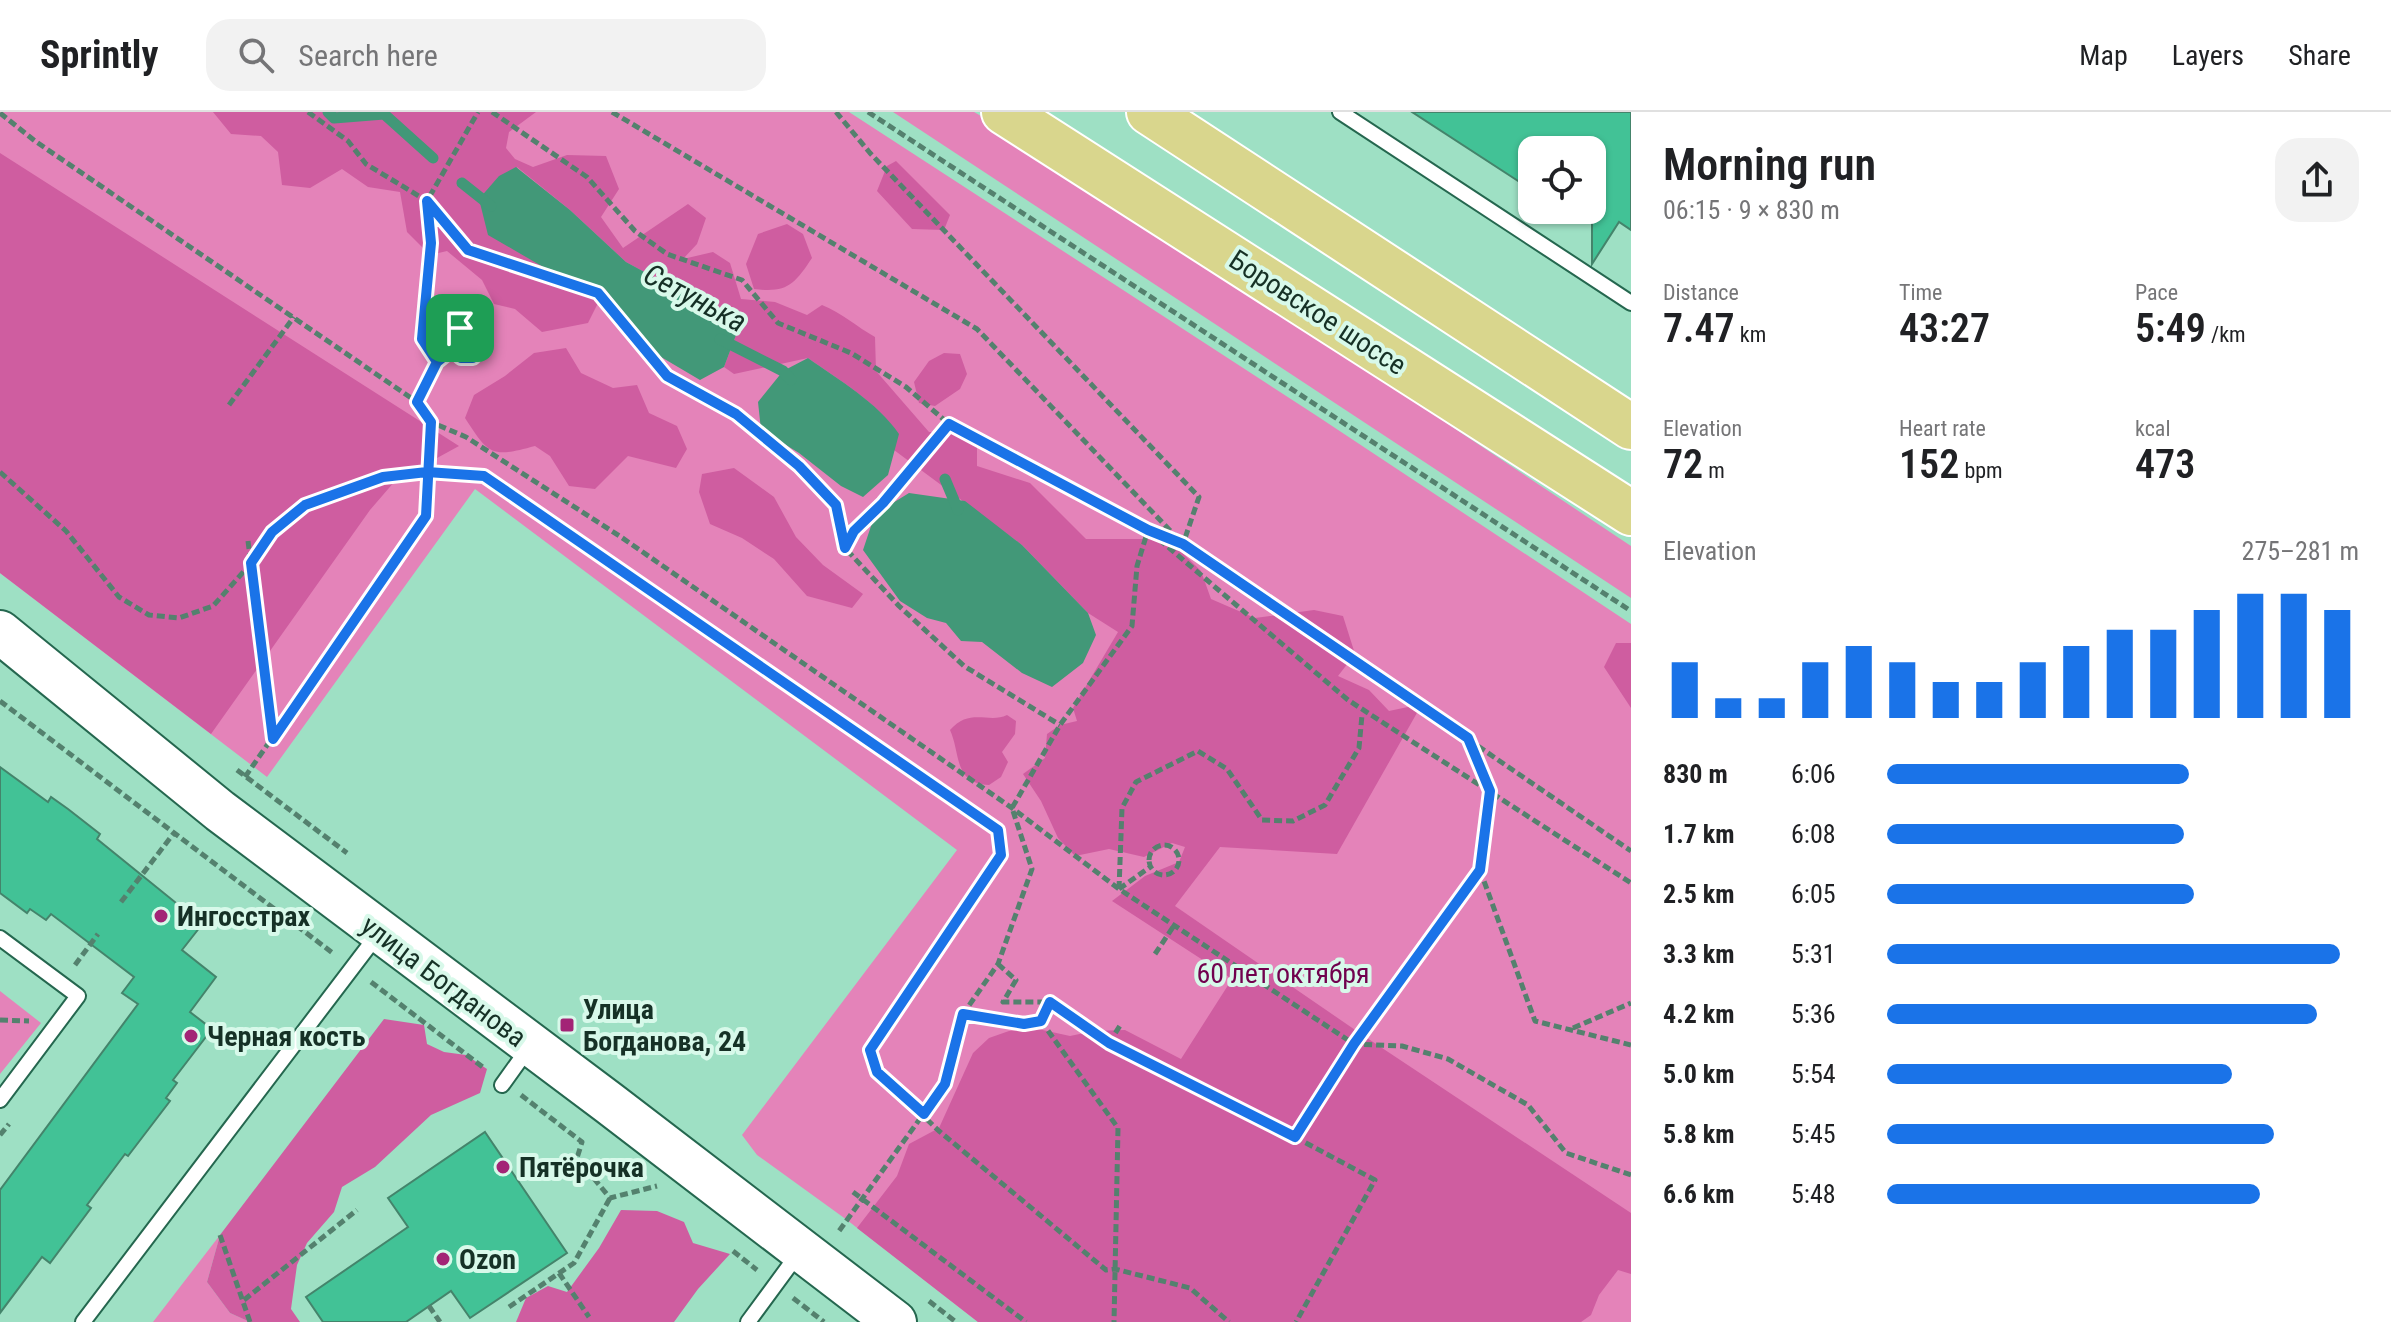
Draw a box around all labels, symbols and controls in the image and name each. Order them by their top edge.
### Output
search box [206,19,766,91]
text: Sprintly [40,33,158,77]
icon: search [234,33,278,77]
text: Search here [298,38,438,73]
text: Map [2079,39,2128,72]
text: Layers [2172,39,2244,72]
text: Share [2288,39,2351,72]
map controls [1518,136,1606,224]
button: locate [1518,136,1606,224]
button: share [2275,138,2359,222]
text: Morning run [1663,139,1876,191]
text: 06:15 · 9 × 830 m [1663,195,1840,225]
street label: Боровское шоссе [1223,243,1412,382]
water label: Сетунька [638,256,753,339]
text: Distance [1663,280,1739,305]
text: Time [1899,280,1942,305]
text: Pace [2135,280,2178,305]
pin [426,294,494,362]
text: 7.47 [1663,305,1735,352]
text: 43:27 [1899,305,1990,352]
text: 5:49 [2135,305,2206,352]
icon: arrive [438,306,482,350]
text: km [1735,322,1766,347]
text: /km [2206,322,2246,347]
text: Elevation [1663,416,1742,441]
text: Heart rate [1899,416,1986,441]
text: kcal [2135,416,2170,441]
text: 72 [1663,441,1703,488]
text: 152 [1899,441,1959,488]
text: 473 [2135,441,2195,488]
text: m [1703,458,1725,483]
text: bpm [1959,458,2003,483]
text: Elevation [1663,536,1757,566]
text: 275–281 m [2242,536,2359,566]
text: 830 m [1663,759,1728,789]
text: 6:06 [1791,759,1836,789]
text: 1.7 km [1663,819,1735,849]
text: 6:08 [1791,819,1836,849]
text: 2.5 km [1663,879,1735,909]
text: 6:05 [1791,879,1836,909]
place label: Ингосстрах [177,900,311,933]
marker: Ингосстрах [152,907,170,925]
street label: улица Богданова [355,909,533,1054]
text: 3.3 km [1663,939,1735,969]
text: 5:31 [1791,939,1836,969]
park label: 60 лет октября [1196,957,1370,990]
place label: Улица Богданова, 24 [583,993,746,1058]
text: 4.2 km [1663,999,1735,1029]
text: 5:36 [1791,999,1836,1029]
marker: Улица Богданова, 24 [558,1016,576,1034]
place label: Черная кость [207,1020,366,1053]
marker: Черная кость [182,1027,200,1045]
text: 5.0 km [1663,1059,1735,1089]
text: 5:54 [1791,1059,1836,1089]
text: 5.8 km [1663,1119,1735,1149]
text: 5:45 [1791,1119,1836,1149]
place label: Пятёрочка [519,1151,644,1184]
marker: Пятёрочка [494,1158,512,1176]
text: 6.6 km [1663,1179,1735,1209]
text: 5:48 [1791,1179,1836,1209]
place label: Ozon [459,1243,516,1276]
marker: Ozon [434,1250,452,1268]

